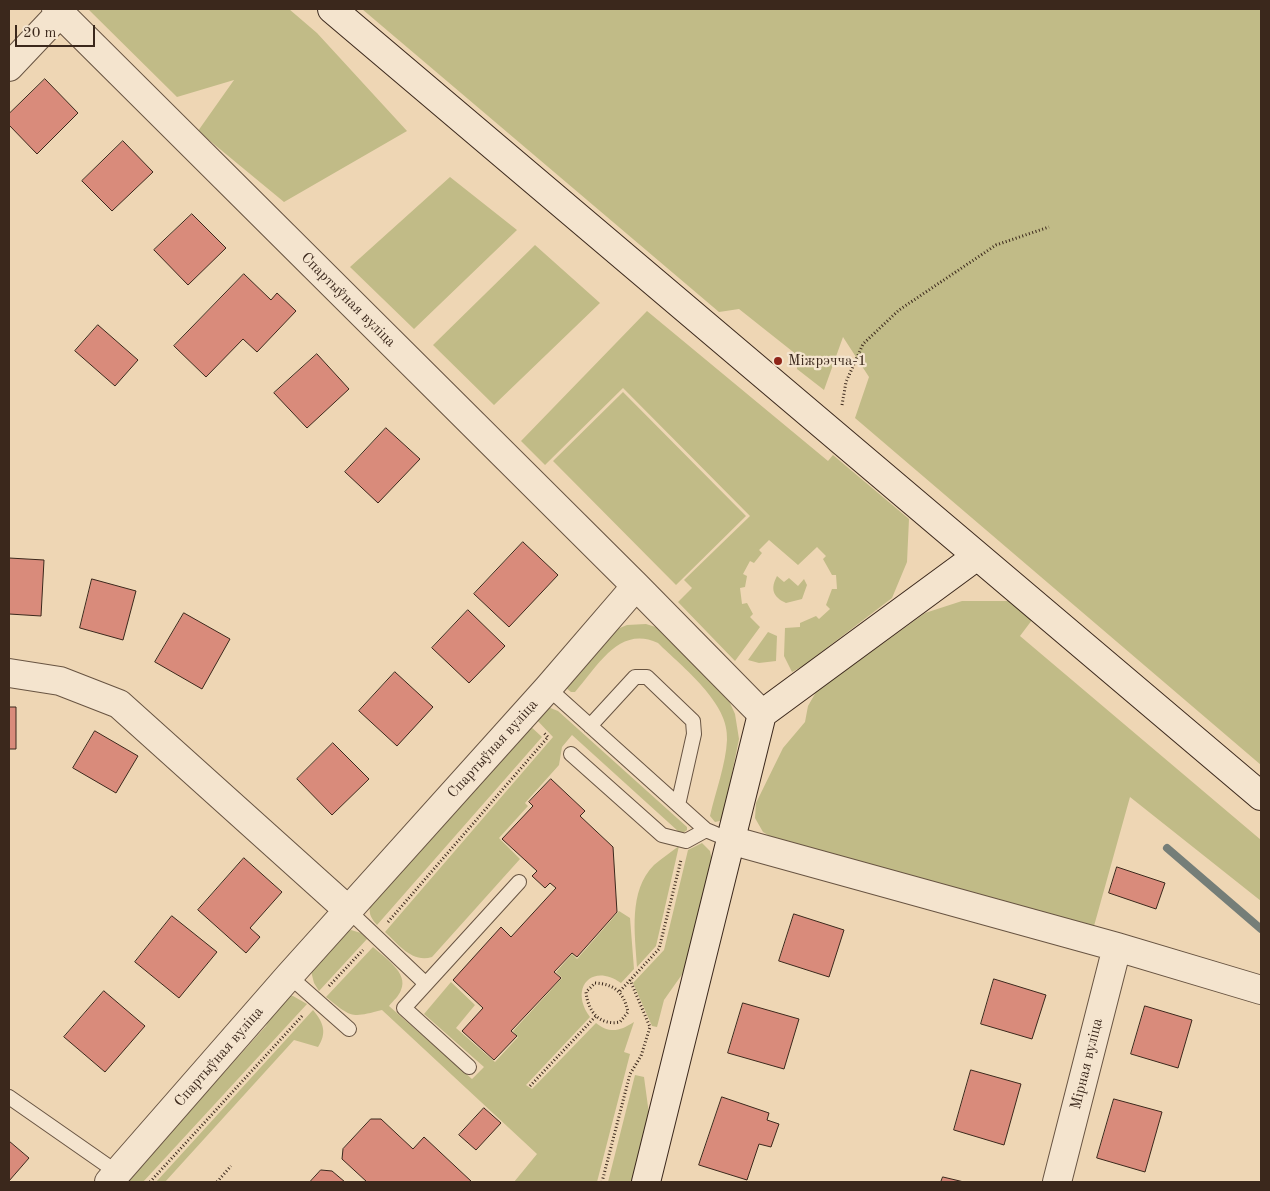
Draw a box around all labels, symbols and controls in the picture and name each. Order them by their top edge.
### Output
scale bar [18,15,98,47]
text: 20 m [23,26,57,41]
street label: Спартыўная вуліца [297,249,399,351]
place label: Міжрэчча-1 [788,352,867,370]
marker: Міжрэчча-1 [772,355,784,367]
street label: Спартыўная вуліца [444,696,542,802]
street label: Спартыўная вуліца [171,1003,267,1111]
street label: Мірная вуліца [1067,1016,1107,1112]

